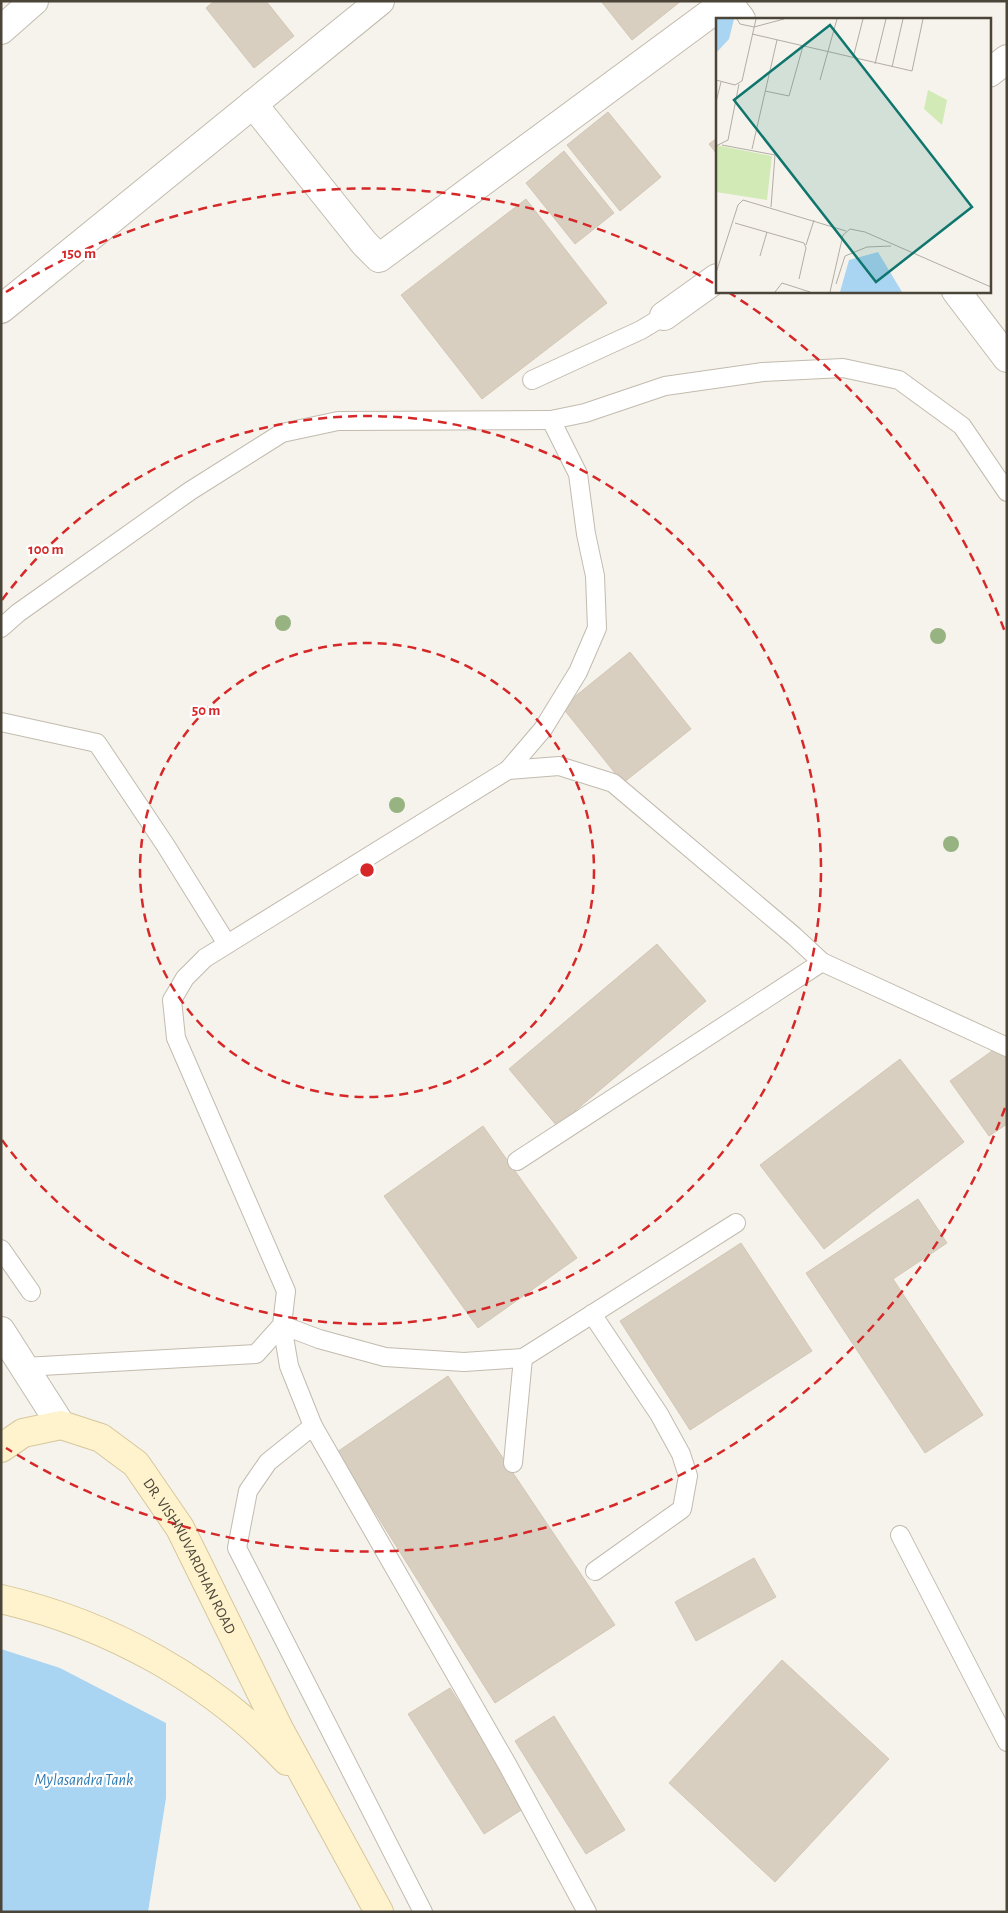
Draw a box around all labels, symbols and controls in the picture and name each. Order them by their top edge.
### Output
inset map [716,18,990,292]
text: 150 m [62,246,96,261]
text: 100 m [28,542,64,557]
text: 50 m [192,703,220,718]
centre of rings [358,861,376,879]
street label: DR. VISHNUVARDHAN ROAD [141,1475,239,1637]
water label: Mylasandra Tank [35,1772,133,1788]

